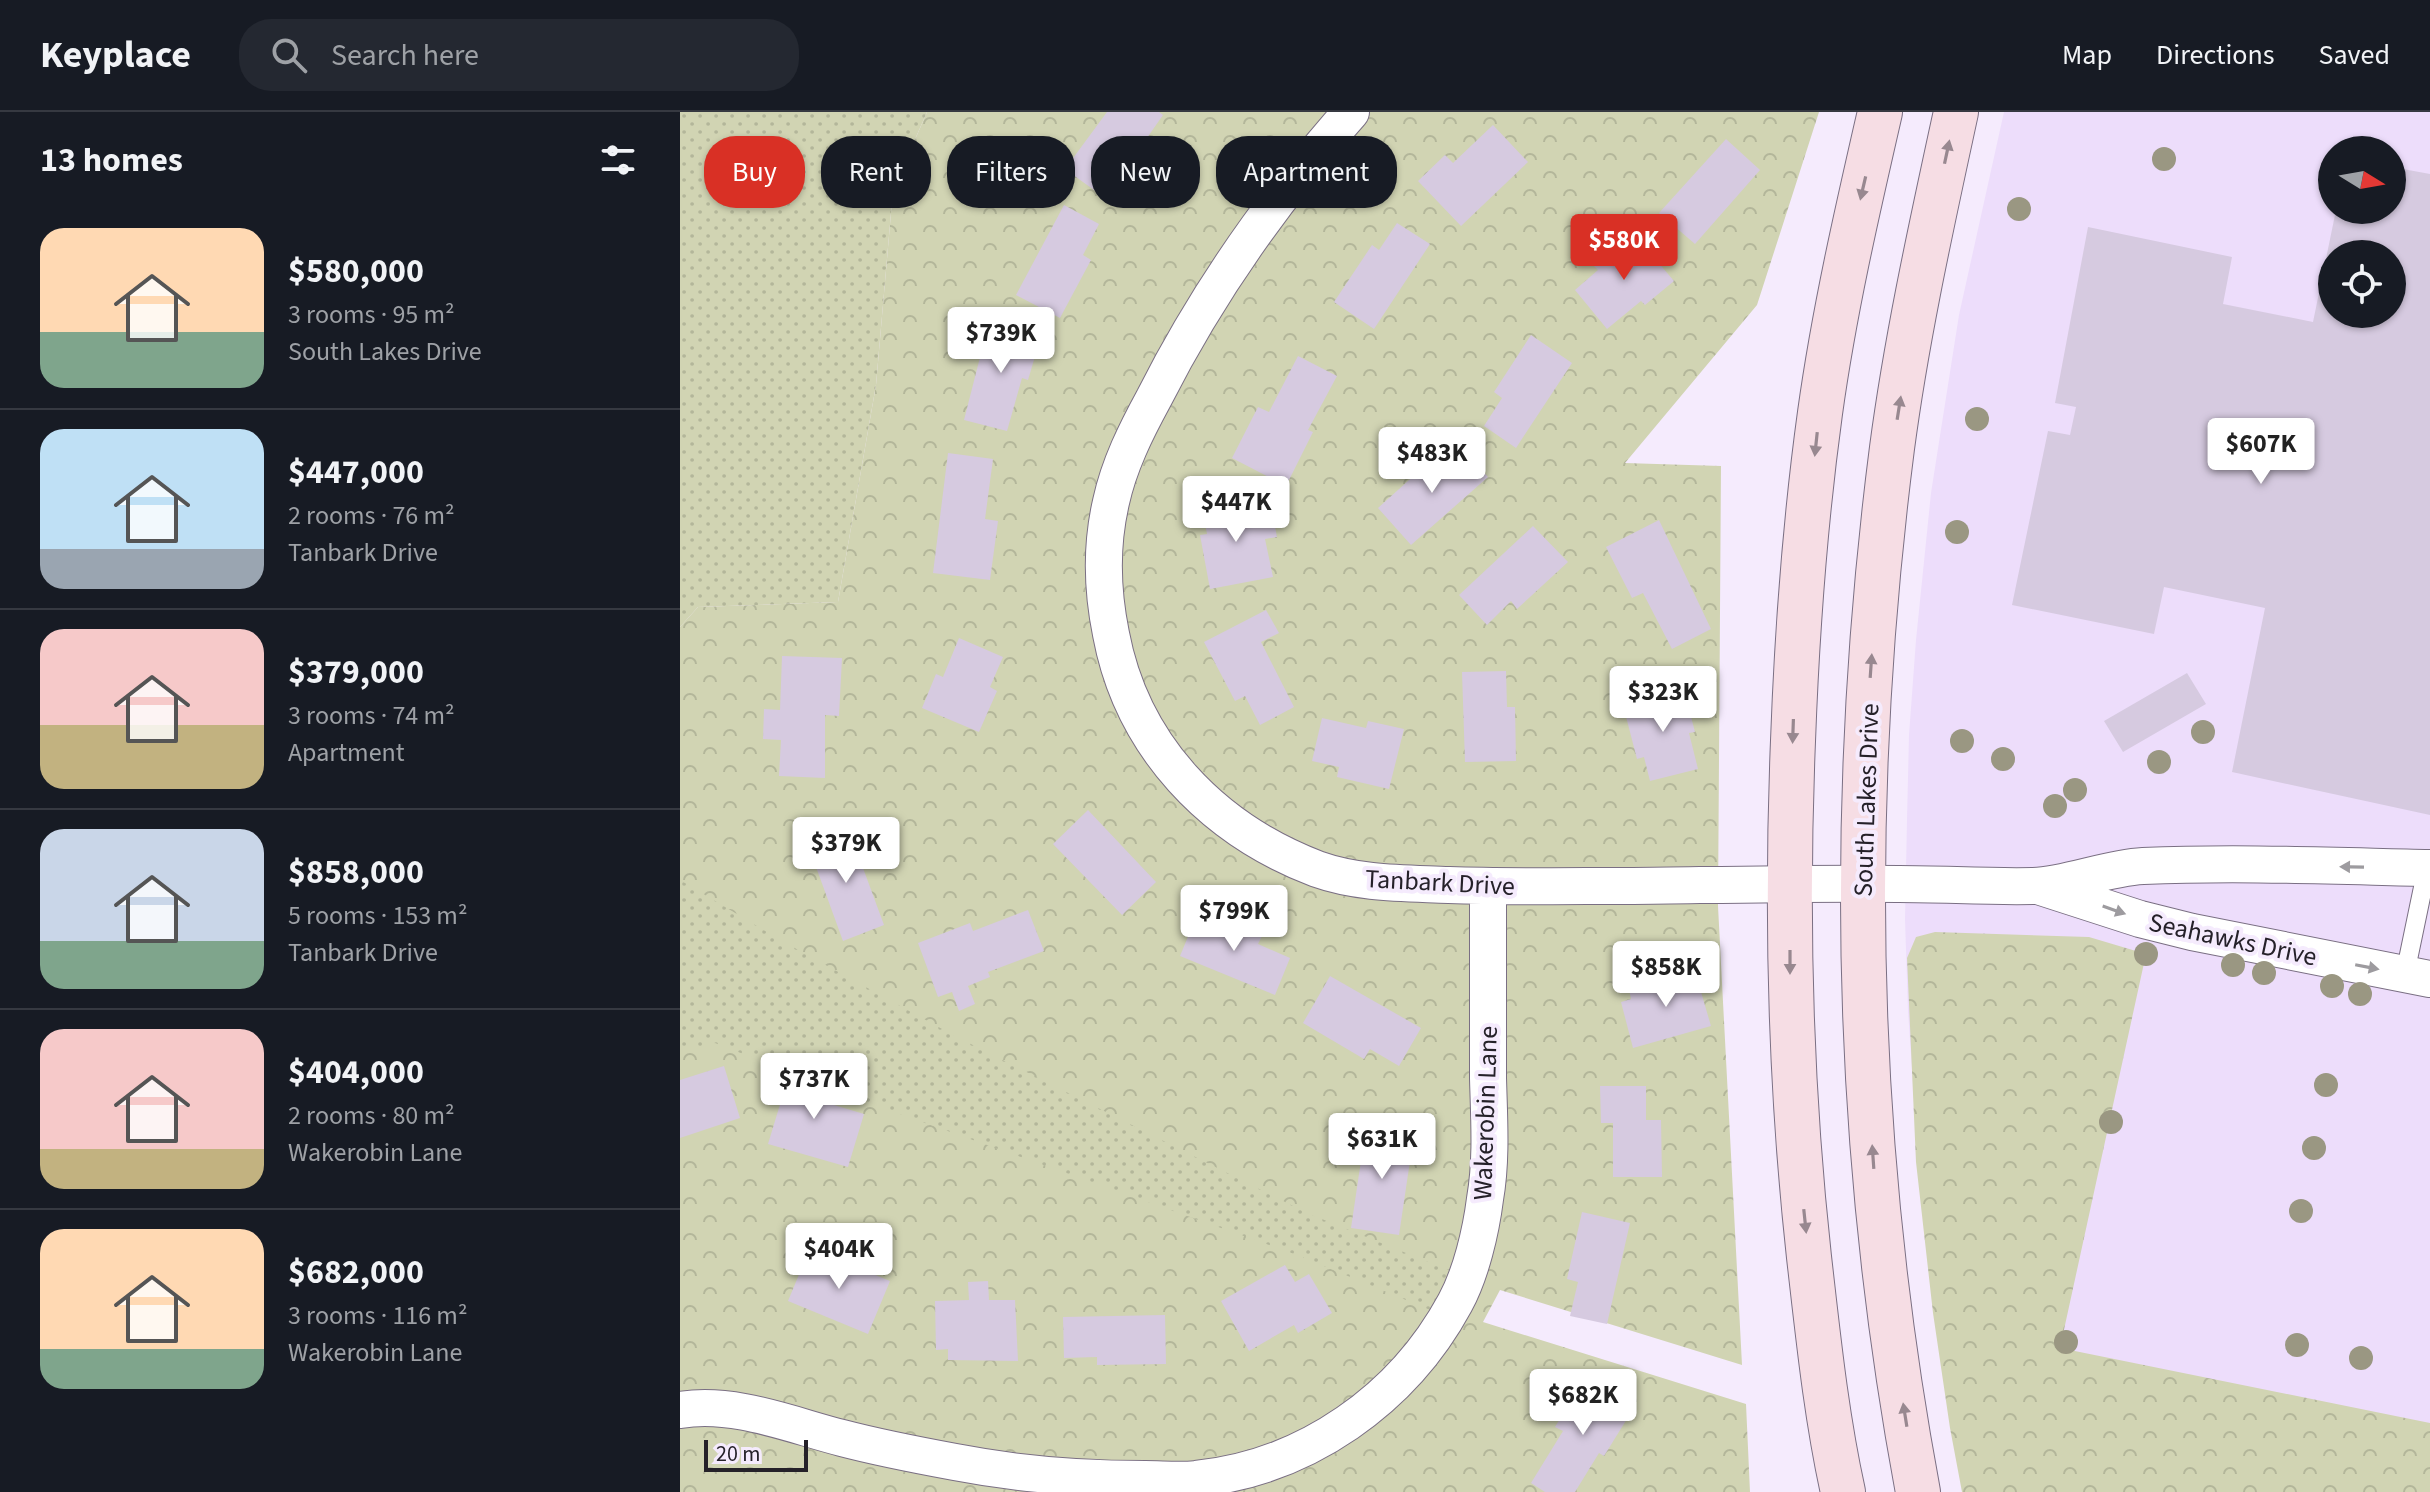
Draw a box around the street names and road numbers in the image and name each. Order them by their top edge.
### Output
street label: South Lakes Drive [1845,703,1888,897]
street label: Tanbark Drive [1364,860,1516,905]
street label: Seahawks Drive [2146,904,2320,975]
street label: Wakerobin Lane [1464,1025,1507,1201]

